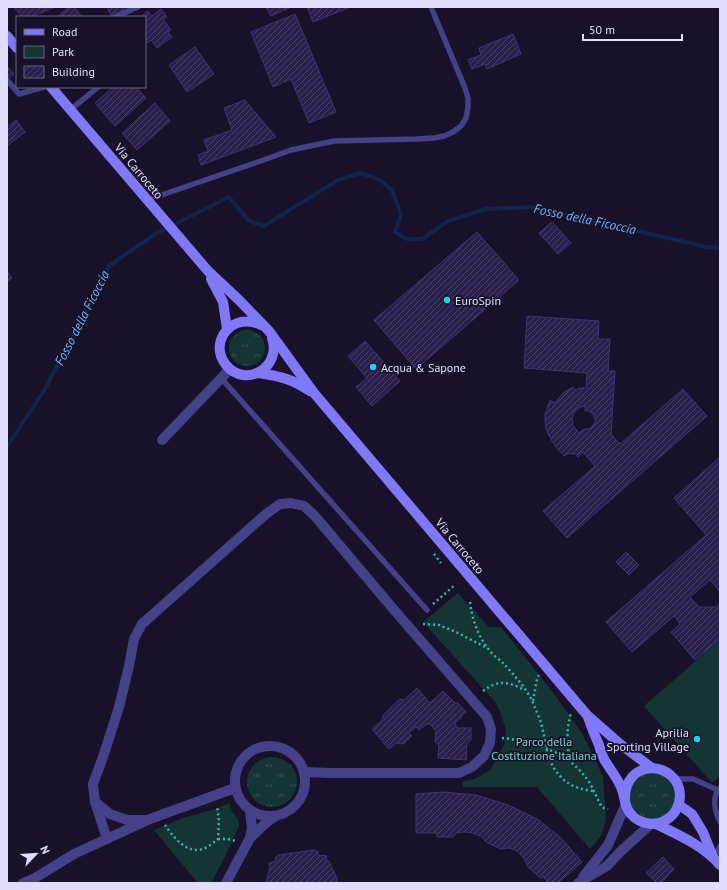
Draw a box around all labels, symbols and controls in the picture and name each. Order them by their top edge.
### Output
legend [16,16,146,88]
scale bar [583,16,682,42]
text: 50 m [589,22,615,37]
text: Road [52,24,77,39]
text: Park [52,44,74,59]
text: Building [52,64,95,79]
street label: Via Carroceto [111,139,167,202]
water label: Fosso della Ficoccia [532,200,638,238]
water label: Fosso della Ficoccia [51,267,114,368]
place label: EuroSpin [455,293,501,308]
marker: EuroSpin [442,295,452,305]
place label: Acqua & Sapone [381,360,466,375]
marker: Acqua & Sapone [368,362,378,372]
street label: Via Carroceto [432,514,488,577]
place label: Aprilia Sporting Village [607,725,689,754]
park label: Parco della Costituzione Italiana [491,734,597,763]
marker: Aprilia Sporting Village [692,734,702,744]
north arrow [16,834,56,874]
text: N [37,844,53,856]

